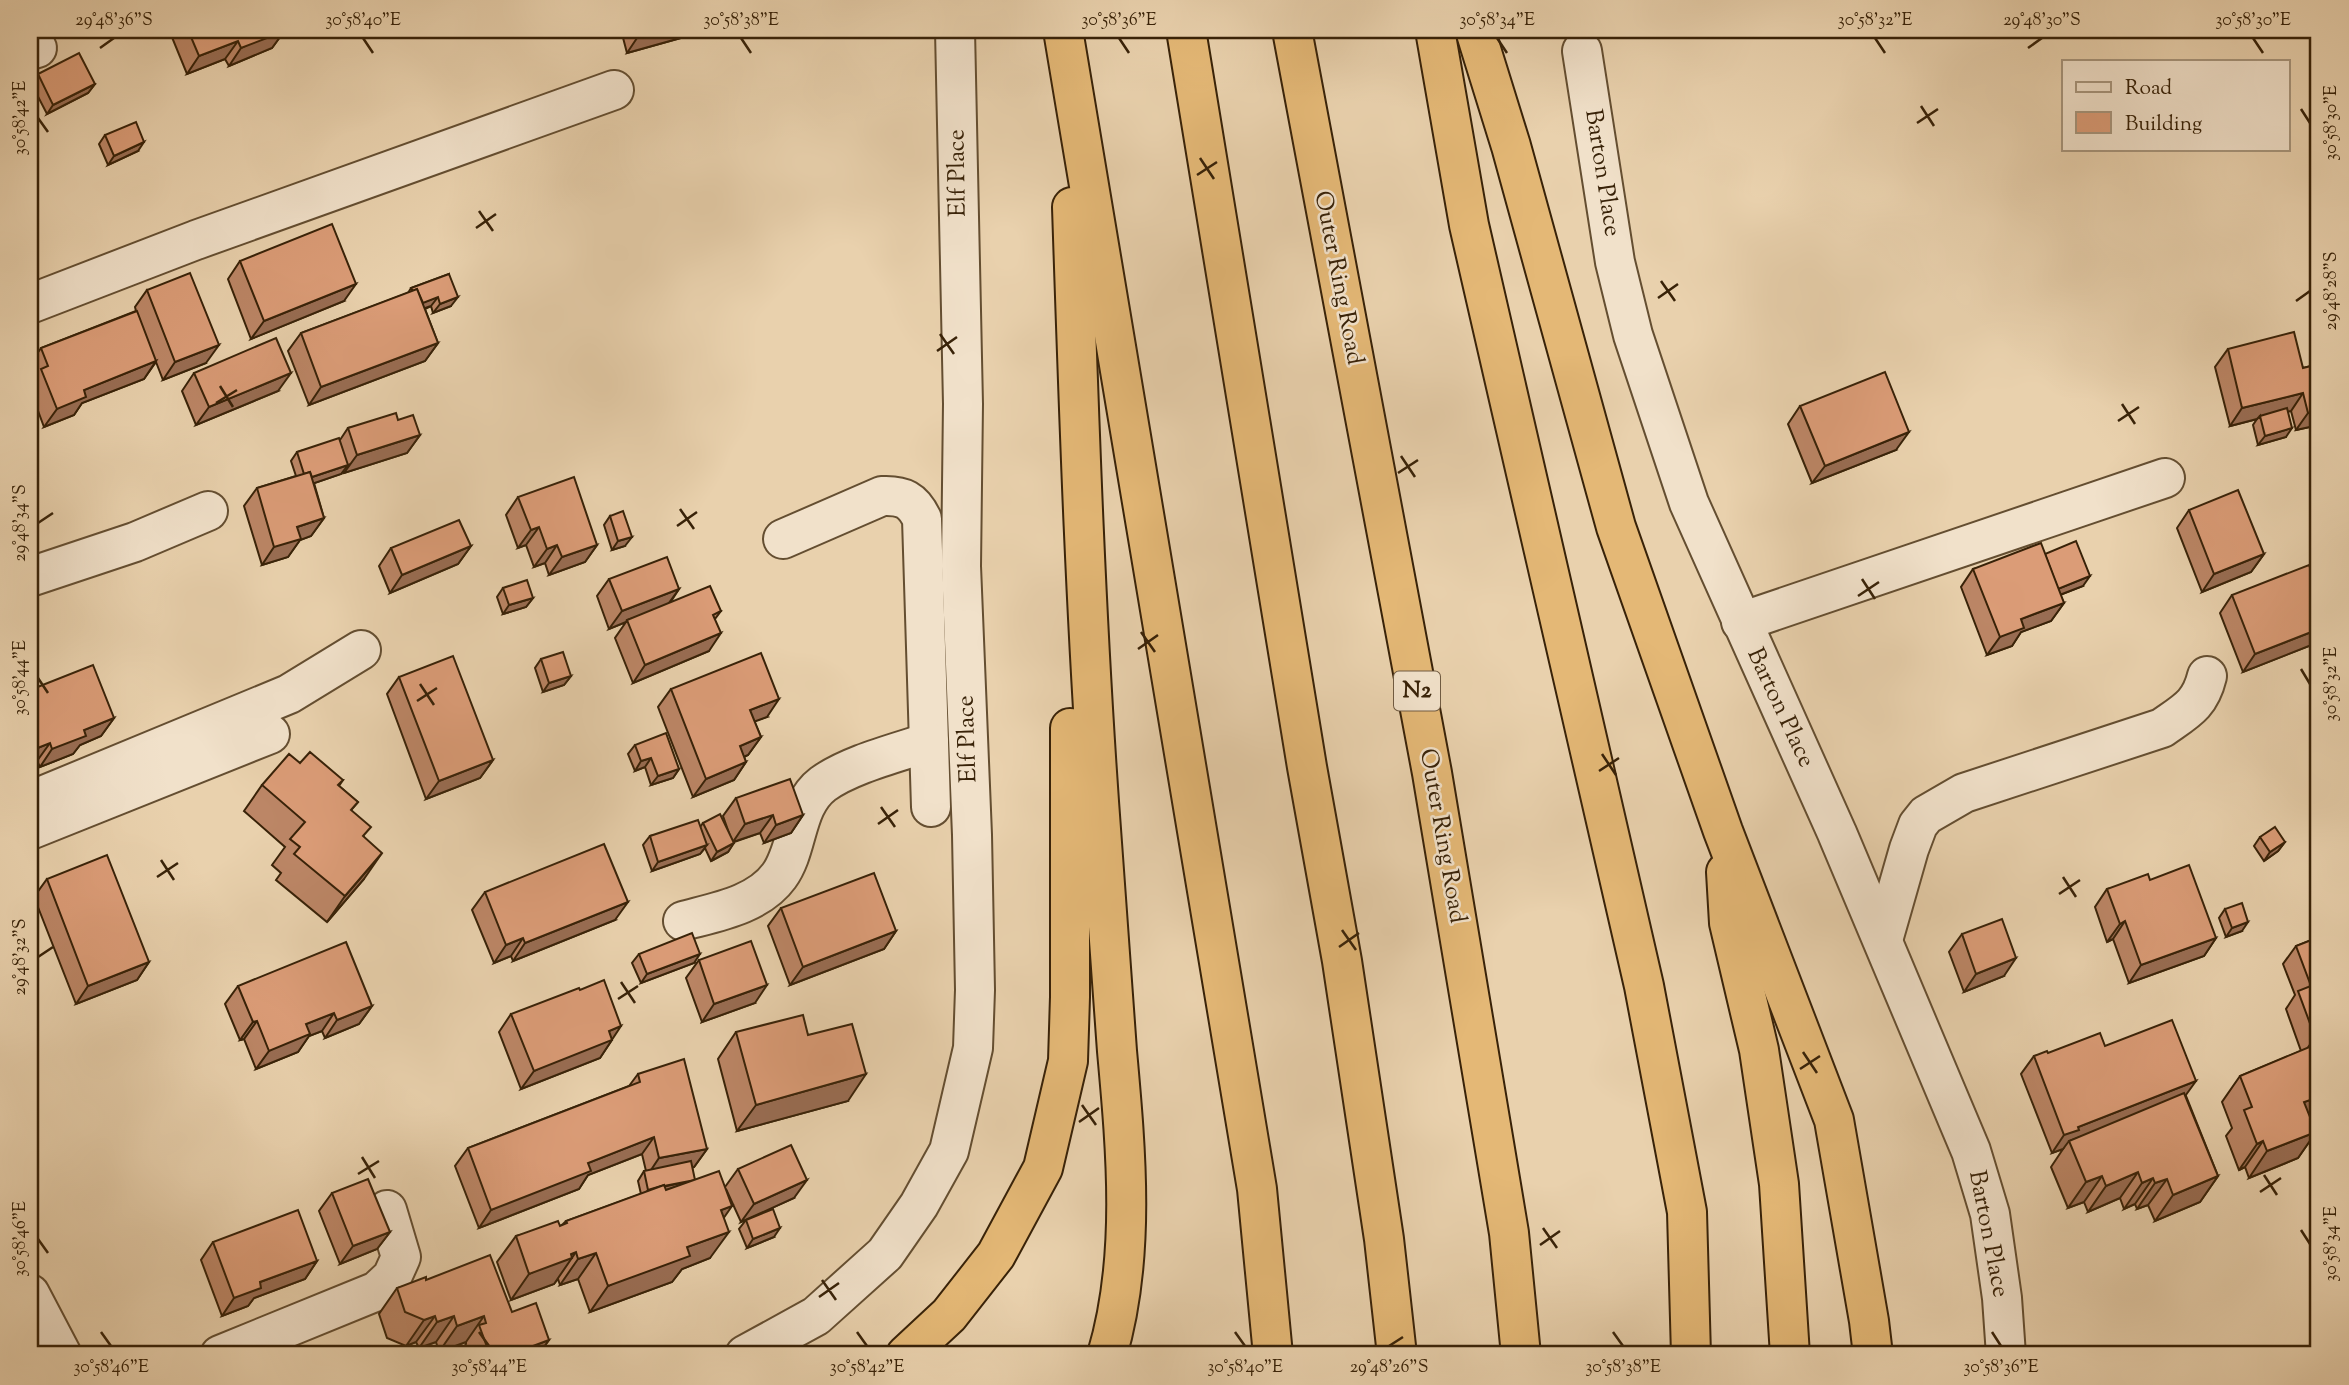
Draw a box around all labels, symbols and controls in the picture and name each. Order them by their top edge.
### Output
text: 29°48'36"S [75,8,153,34]
text: 30°58'40"E [325,8,401,34]
text: 30°58'38"E [703,8,779,34]
text: 30°58'36"E [1081,8,1157,34]
text: 30°58'34"E [1459,8,1535,34]
text: 30°58'32"E [1838,8,1913,34]
text: 29°48'30"S [2003,8,2081,34]
text: 30°58'30"E [2215,8,2291,34]
legend [2062,60,2290,150]
text: Road [2125,74,2172,104]
text: 30°58'42"E [8,80,34,155]
text: 30°58'30"E [2319,85,2345,161]
street label: Barton Place [1575,107,1629,239]
text: Building [2125,110,2202,140]
street label: Elf Place [940,129,976,217]
street label: Outer Ring Road [1304,188,1372,368]
text: 29°48'28"S [2319,252,2345,330]
text: 29°48'34"S [8,484,34,562]
text: 30°58'44"E [8,640,34,716]
street label: Barton Place [1737,643,1823,773]
text: 30°58'32"E [2319,646,2345,721]
road number: N2 [1394,671,1440,710]
street label: Elf Place [949,695,987,783]
street label: Outer Ring Road [1410,746,1474,926]
text: 29°48'32"S [8,919,34,995]
street label: Barton Place [1959,1168,2017,1300]
text: 30°58'46"E [8,1201,34,1277]
text: 30°58'34"E [2319,1206,2345,1282]
text: 30°58'46"E [73,1355,149,1381]
text: 30°58'44"E [451,1355,527,1381]
text: 30°58'42"E [830,1355,905,1381]
text: 30°58'40"E [1207,1355,1283,1381]
text: 29°48'26"S [1350,1355,1428,1381]
text: 30°58'38"E [1585,1355,1661,1381]
text: 30°58'36"E [1963,1355,2039,1381]

